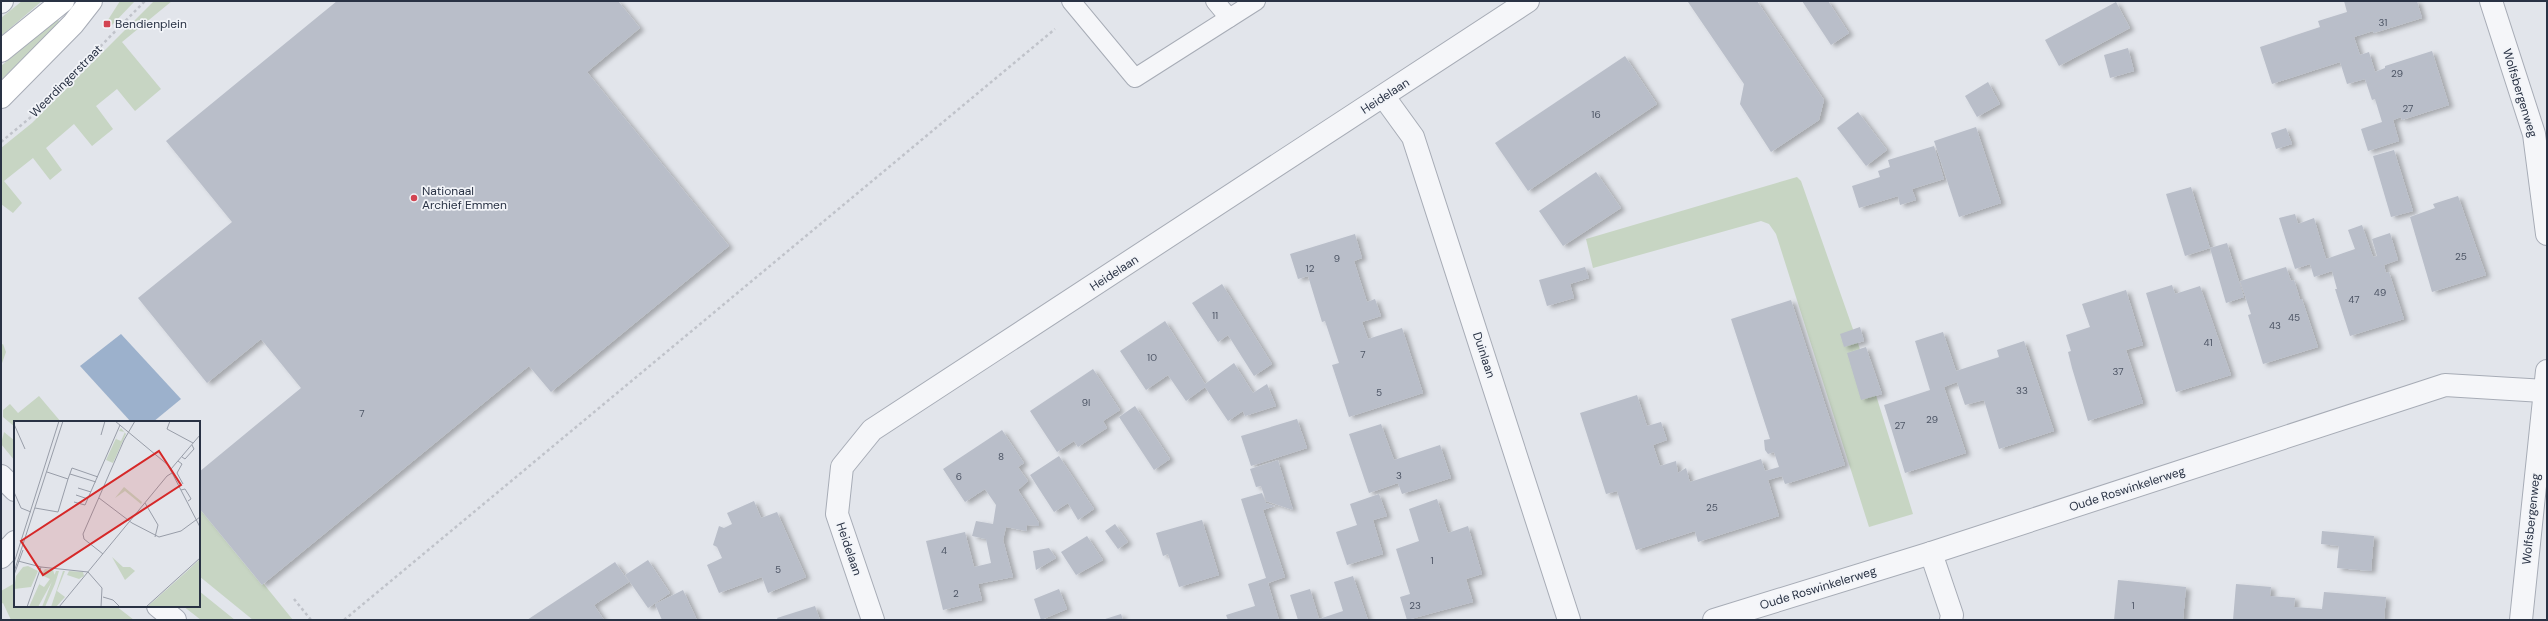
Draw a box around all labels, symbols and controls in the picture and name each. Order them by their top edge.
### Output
place label: Bendienplein [115,16,187,32]
house number: 31 [2379,16,2387,29]
marker: Bendienplein [102,19,112,29]
street label: Weerdingerstraat [26,41,106,121]
street label: Wolfsbergenweg [2499,47,2541,140]
house number: 29 [2391,67,2403,80]
street label: Heidelaan [1358,74,1412,118]
house number: 27 [2403,102,2413,115]
house number: 16 [1591,108,1601,121]
place label: Nationaal Archief Emmen [422,183,507,213]
marker: Nationaal Archief Emmen [409,193,419,203]
house number: 25 [2455,250,2467,263]
street label: Heidelaan [1087,251,1141,295]
house number: 9 [1334,252,1340,265]
house number: 12 [1306,262,1315,275]
house number: 49 [2374,286,2386,299]
house number: 47 [2348,293,2360,306]
house number: 11 [1212,309,1218,322]
house number: 45 [2288,311,2300,324]
house number: 43 [2269,319,2281,332]
street label: Duinlaan [1469,330,1499,380]
house number: 41 [2203,336,2213,349]
house number: 7 [1360,348,1366,361]
house number: 10 [1147,351,1157,364]
house number: 37 [2112,365,2124,378]
house number: 33 [2016,384,2028,397]
house number: 5 [1376,386,1382,399]
house number: 9I [1082,396,1090,409]
house number: 7 [359,407,365,420]
house number: 29 [1926,413,1938,426]
house number: 27 [1895,419,1905,432]
inset map [14,421,200,607]
house number: 8 [998,450,1004,463]
street label: Oude Roswinkelerweg [2067,463,2187,515]
house number: 3 [1396,469,1402,482]
house number: 6 [956,470,962,483]
street label: Wolfsbergenweg [2518,472,2544,566]
house number: 25 [1706,501,1718,514]
street label: Heidelaan [833,520,866,578]
house number: 4 [941,544,947,557]
house number: 1 [1430,554,1434,567]
house number: 5 [775,563,781,576]
street label: Oude Roswinkelerweg [1758,563,1879,613]
house number: 2 [953,587,959,600]
house number: 23 [1409,599,1421,612]
house number: 1 [2131,599,2135,612]

